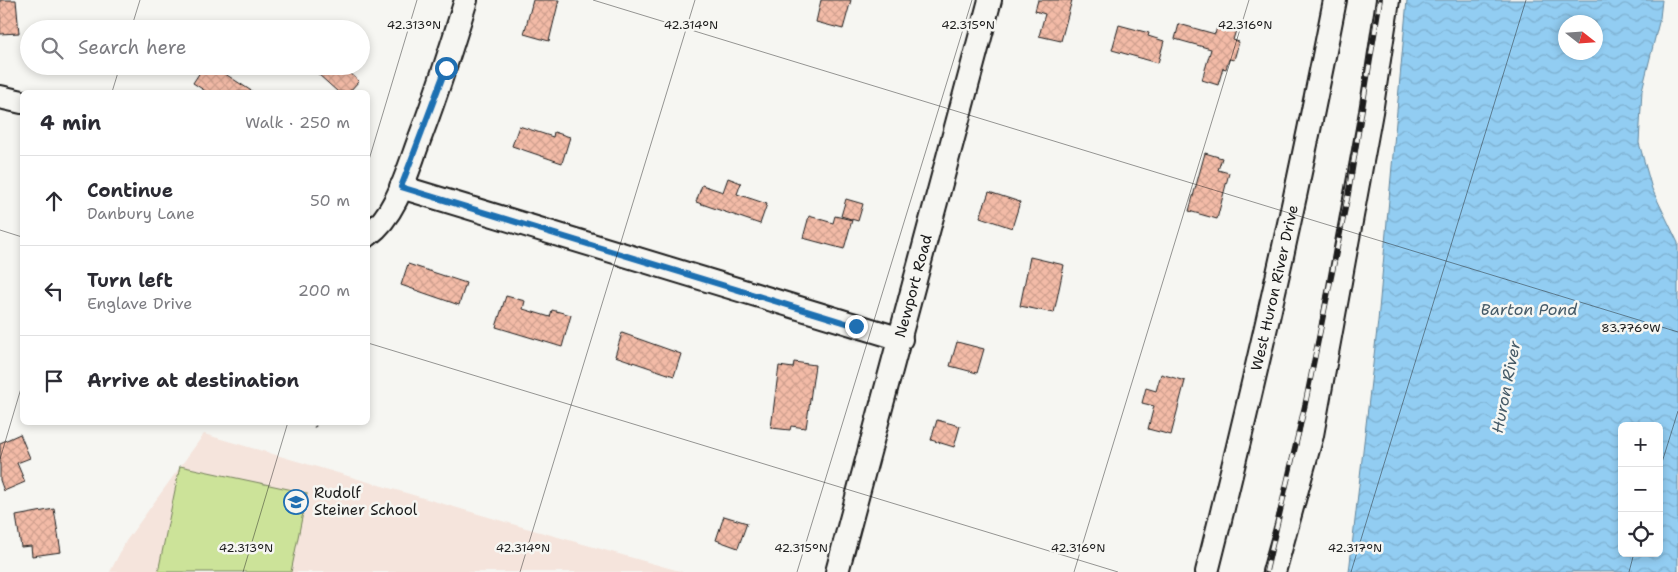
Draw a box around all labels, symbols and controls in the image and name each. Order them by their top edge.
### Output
north arrow [1558,15,1603,60]
text: 42.313°N [387,17,441,33]
text: 42.314°N [664,17,718,33]
text: 42.315°N [941,17,995,33]
text: 42.316°N [1218,17,1272,33]
search box [20,20,370,75]
icon: search [38,34,66,62]
text: Search here [78,35,187,60]
route start [435,57,458,80]
text: 4 min [40,109,101,137]
text: Walk · 250 m [245,112,350,133]
text: Continue [87,178,173,203]
icon: ahead [40,187,68,215]
text: 50 m [310,190,350,211]
text: Danbury Lane [87,203,195,224]
street label: West Huron River Drive [1246,203,1303,373]
street label: Newport Road [890,232,937,340]
text: Turn left [87,268,173,293]
icon: left [40,277,68,305]
text: 200 m [298,280,350,301]
text: Englave Drive [87,293,192,314]
water label: Barton Pond [1481,299,1578,320]
route end [845,315,868,338]
text: 83.776°W [1601,320,1661,336]
water label: Huron River [1487,339,1525,435]
icon: arrive [40,367,68,395]
text: Arrive at destination [87,368,299,393]
map controls [1618,422,1663,557]
button: + [1618,422,1663,467]
button: − [1618,467,1663,512]
place label: Rudolf Steiner School [314,483,418,520]
school or university icon: Rudolf Steiner School [283,489,309,515]
button: locate [1618,512,1663,557]
text: 42.313°N [219,540,273,556]
text: 42.314°N [496,540,550,556]
text: 42.315°N [774,540,828,556]
text: 42.316°N [1051,540,1105,556]
text: 42.317°N [1328,540,1382,556]

